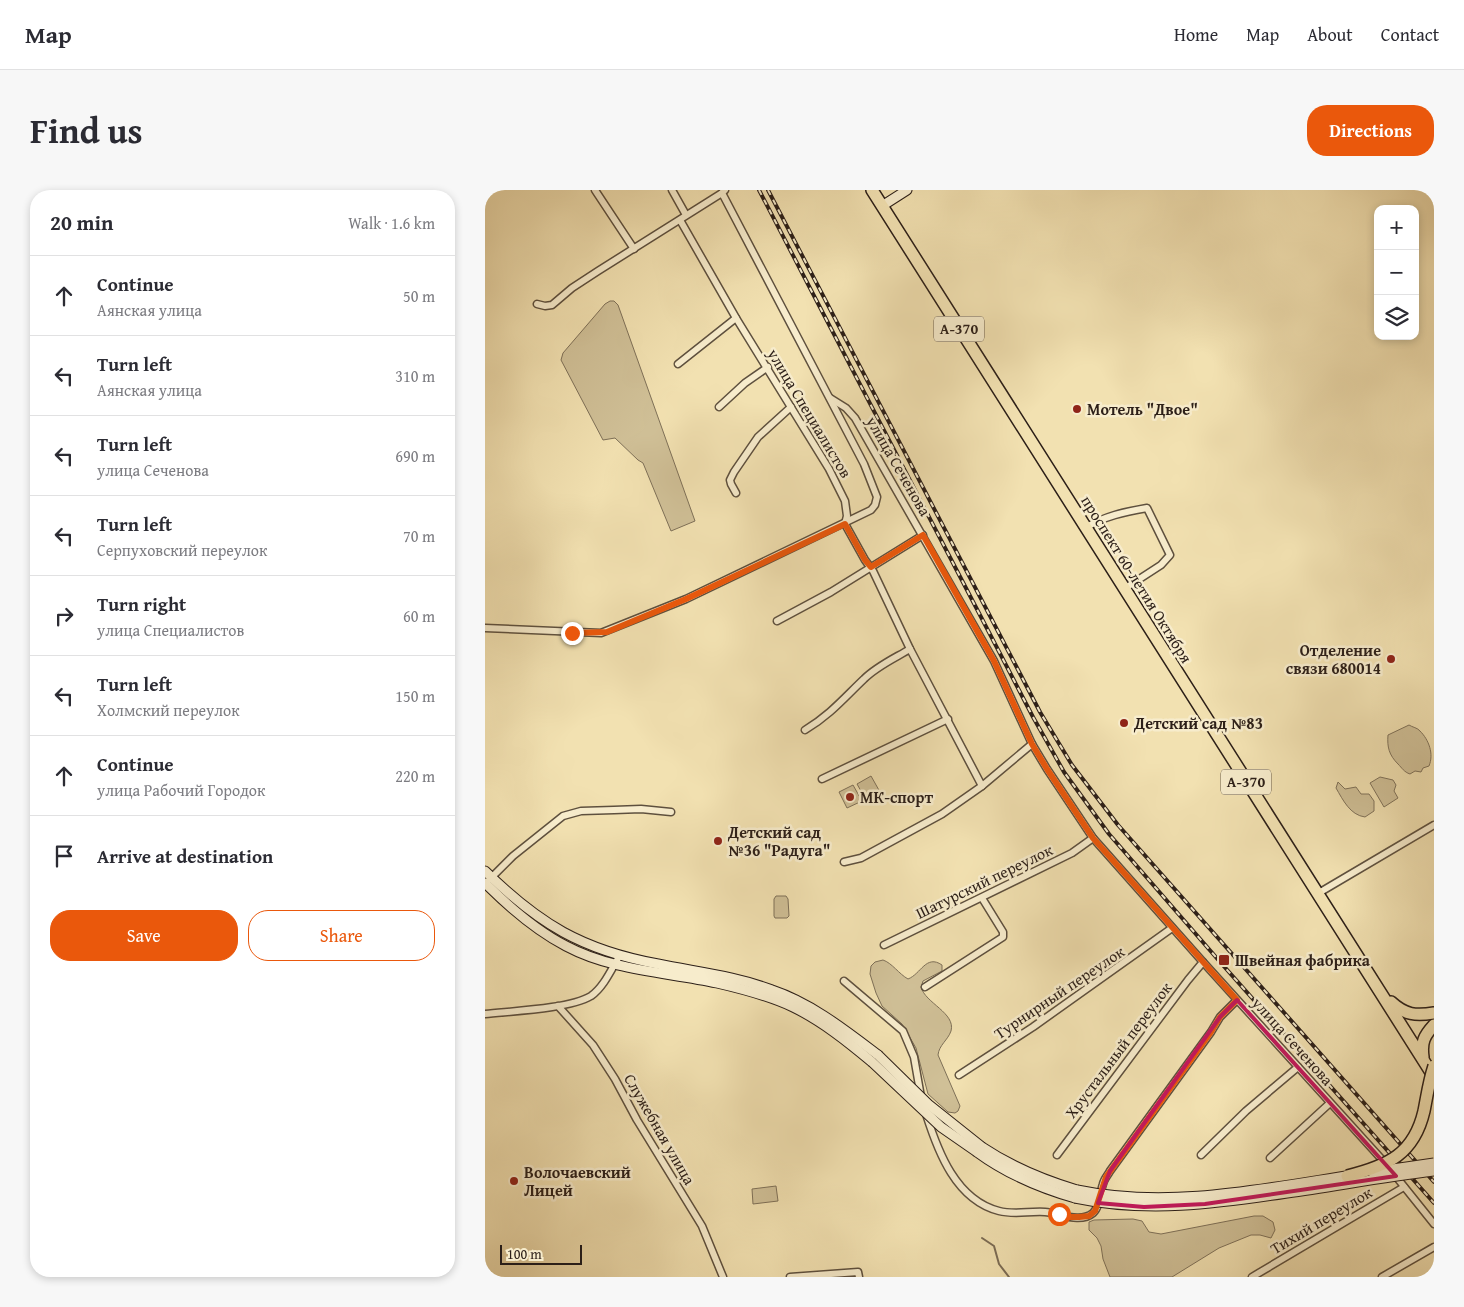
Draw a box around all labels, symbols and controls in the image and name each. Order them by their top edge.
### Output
text: Map [25,17,72,52]
text: Home [1174,21,1218,48]
text: Map [1246,21,1279,48]
text: About [1307,21,1353,48]
text: Contact [1381,21,1439,48]
text: Find us [30,105,143,156]
button: Directions [1307,105,1434,156]
map controls [1374,205,1419,340]
button: + [1374,205,1419,250]
text: 20 min [50,207,113,238]
text: Walk · 1.6 km [348,211,435,235]
button: − [1374,250,1419,295]
text: Continue [97,270,174,298]
icon: ahead [50,282,78,310]
text: 50 m [403,284,435,308]
button: layers [1374,295,1419,340]
text: Аянская улица [97,298,202,322]
road number: А-370 [934,316,984,342]
street label: улица Специалистов [761,343,858,482]
text: Turn left [97,350,172,378]
icon: left [50,362,78,390]
text: 310 m [395,364,435,388]
text: Аянская улица [97,378,202,402]
place label: Мотель "Двое" [1087,397,1198,421]
marker: Мотель "Двое" [1071,403,1083,415]
street label: улица Сеченова [860,411,938,521]
text: Turn left [97,430,172,458]
icon: left [50,442,78,470]
text: 690 m [395,444,435,468]
text: улица Сеченова [97,458,209,482]
street label: проспект 60-летия Октября [1075,490,1199,668]
text: Turn left [97,510,172,538]
icon: left [50,522,78,550]
text: 70 m [403,524,435,548]
text: Серпуховский переулок [97,538,267,562]
text: Turn right [97,590,186,618]
icon: right [50,602,78,630]
text: 60 m [403,604,435,628]
text: улица Специалистов [97,618,244,642]
route end [561,622,584,645]
place label: Отделение связи 680014 [1286,638,1381,680]
marker: Отделение связи 680014 [1385,653,1397,665]
text: Turn left [97,670,172,698]
icon: left [50,682,78,710]
text: 150 m [395,684,435,708]
text: Холмский переулок [97,698,240,722]
place label: Детский сад №83 [1133,711,1263,735]
marker: Детский сад №83 [1118,717,1130,729]
text: Continue [97,750,174,778]
icon: ahead [50,762,78,790]
text: 220 m [395,764,435,788]
road number: А-370 [1221,770,1271,794]
text: улица Рабочий Городок [97,778,265,802]
place label: МК-спорт [860,785,933,809]
marker: МК-спорт [844,791,856,803]
place label: Детский сад №36 "Радуга" [727,820,830,862]
marker: Детский сад №36 "Радуга" [712,835,724,847]
street label: Шатурский переулок [911,837,1057,925]
icon: arrive [50,842,78,870]
text: Arrive at destination [97,842,273,870]
button: Save [50,910,238,961]
button: Share [248,910,435,961]
street label: Турнирный переулок [989,939,1130,1045]
place label: Швейная фабрика [1235,948,1371,972]
marker: Швейная фабрика [1217,953,1231,967]
street label: Хрустальный переулок [1059,976,1178,1123]
street label: улица Сеченова [1246,991,1340,1091]
street label: Служебная улица [618,1069,702,1189]
place label: Волочаевский Лицей [524,1160,631,1202]
marker: Волочаевский Лицей [508,1175,520,1187]
street label: Тихий переулок [1265,1180,1377,1260]
route start [1048,1203,1071,1226]
scale bar [500,1242,583,1265]
text: 100 m [507,1244,542,1264]

